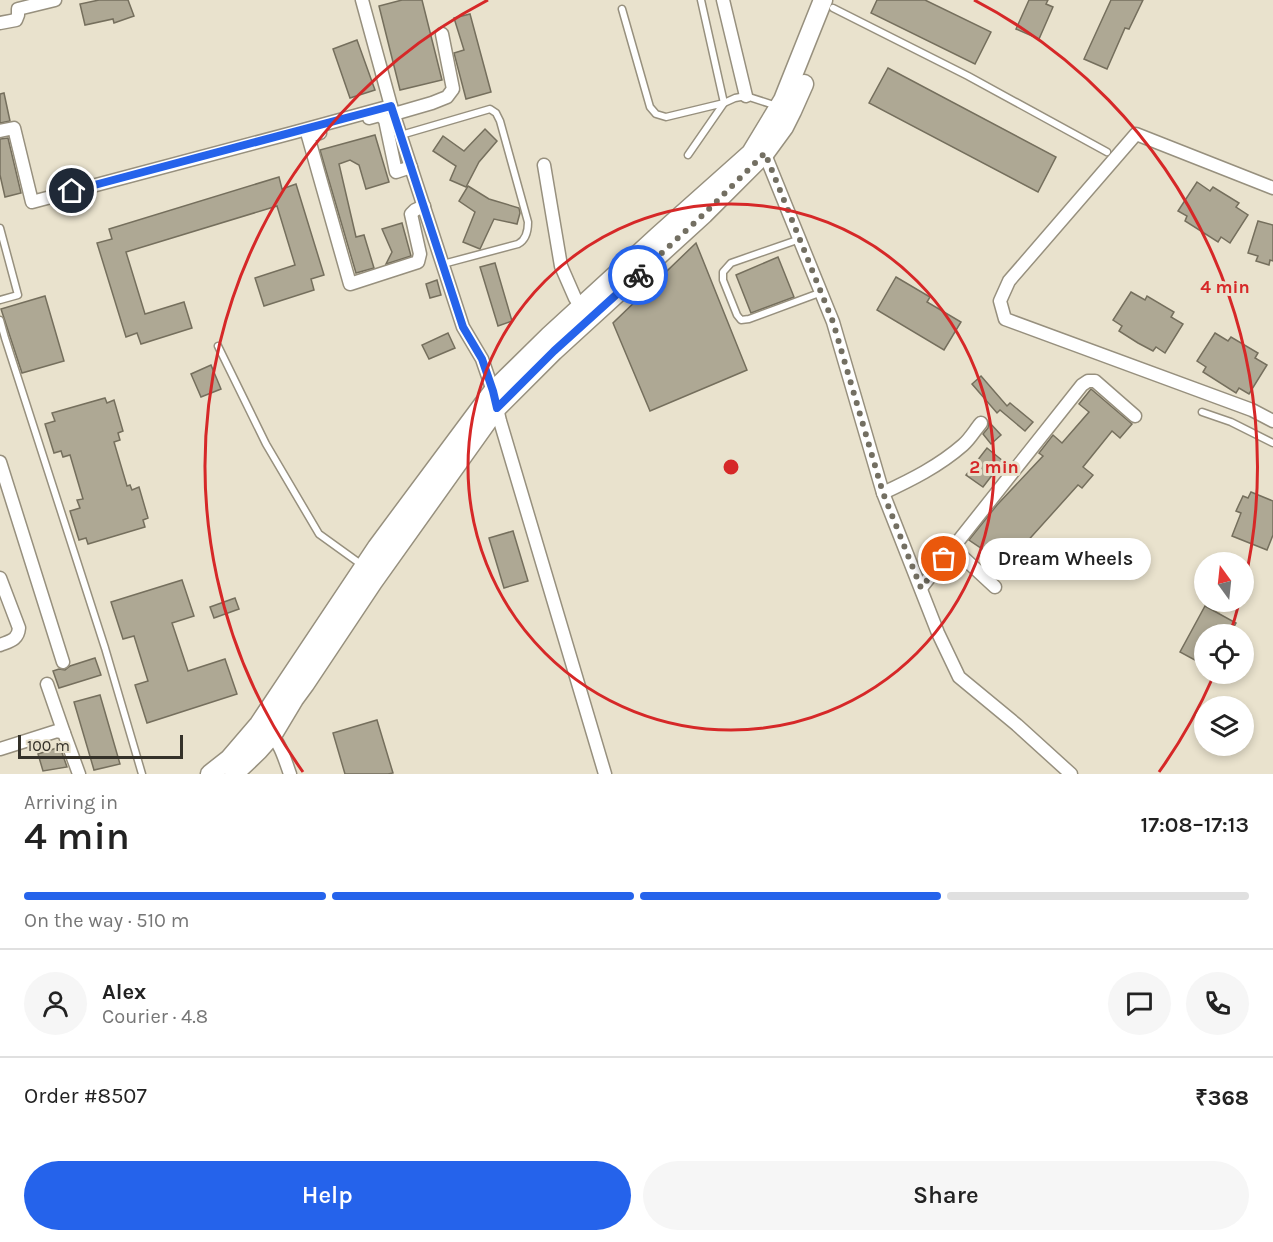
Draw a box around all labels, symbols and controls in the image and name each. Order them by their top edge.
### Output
pin [46,165,97,216]
icon: home [55,174,88,207]
courier [608,245,668,305]
icon: bike [622,259,655,292]
text: 4 min [1200,276,1250,298]
text: 2 min [969,456,1019,478]
centre of rings [721,457,741,477]
pin [918,533,969,584]
callout: Dream Wheels [980,538,1151,580]
icon: bag [927,542,960,575]
text: Dream Wheels [998,547,1133,570]
north arrow [1194,552,1254,612]
map controls [1194,552,1254,756]
button: locate [1194,624,1254,684]
button: layers [1194,696,1254,756]
scale bar [18,732,183,760]
text: 100 m [27,736,70,755]
text: Arriving in [24,791,118,814]
text: 17:08–17:13 [1141,812,1249,838]
text: 4 min [24,813,130,859]
text: On the way · 510 m [24,909,189,932]
button: person [24,972,87,1035]
button: chat [1108,972,1171,1035]
button: phone [1186,972,1249,1035]
text: Alex [102,979,146,1005]
text: Courier · 4.8 [102,1005,208,1028]
text: Order #8507 [24,1083,147,1109]
text: ₹368 [1195,1085,1249,1111]
button: Help [24,1161,631,1230]
button: Share [643,1161,1249,1230]

